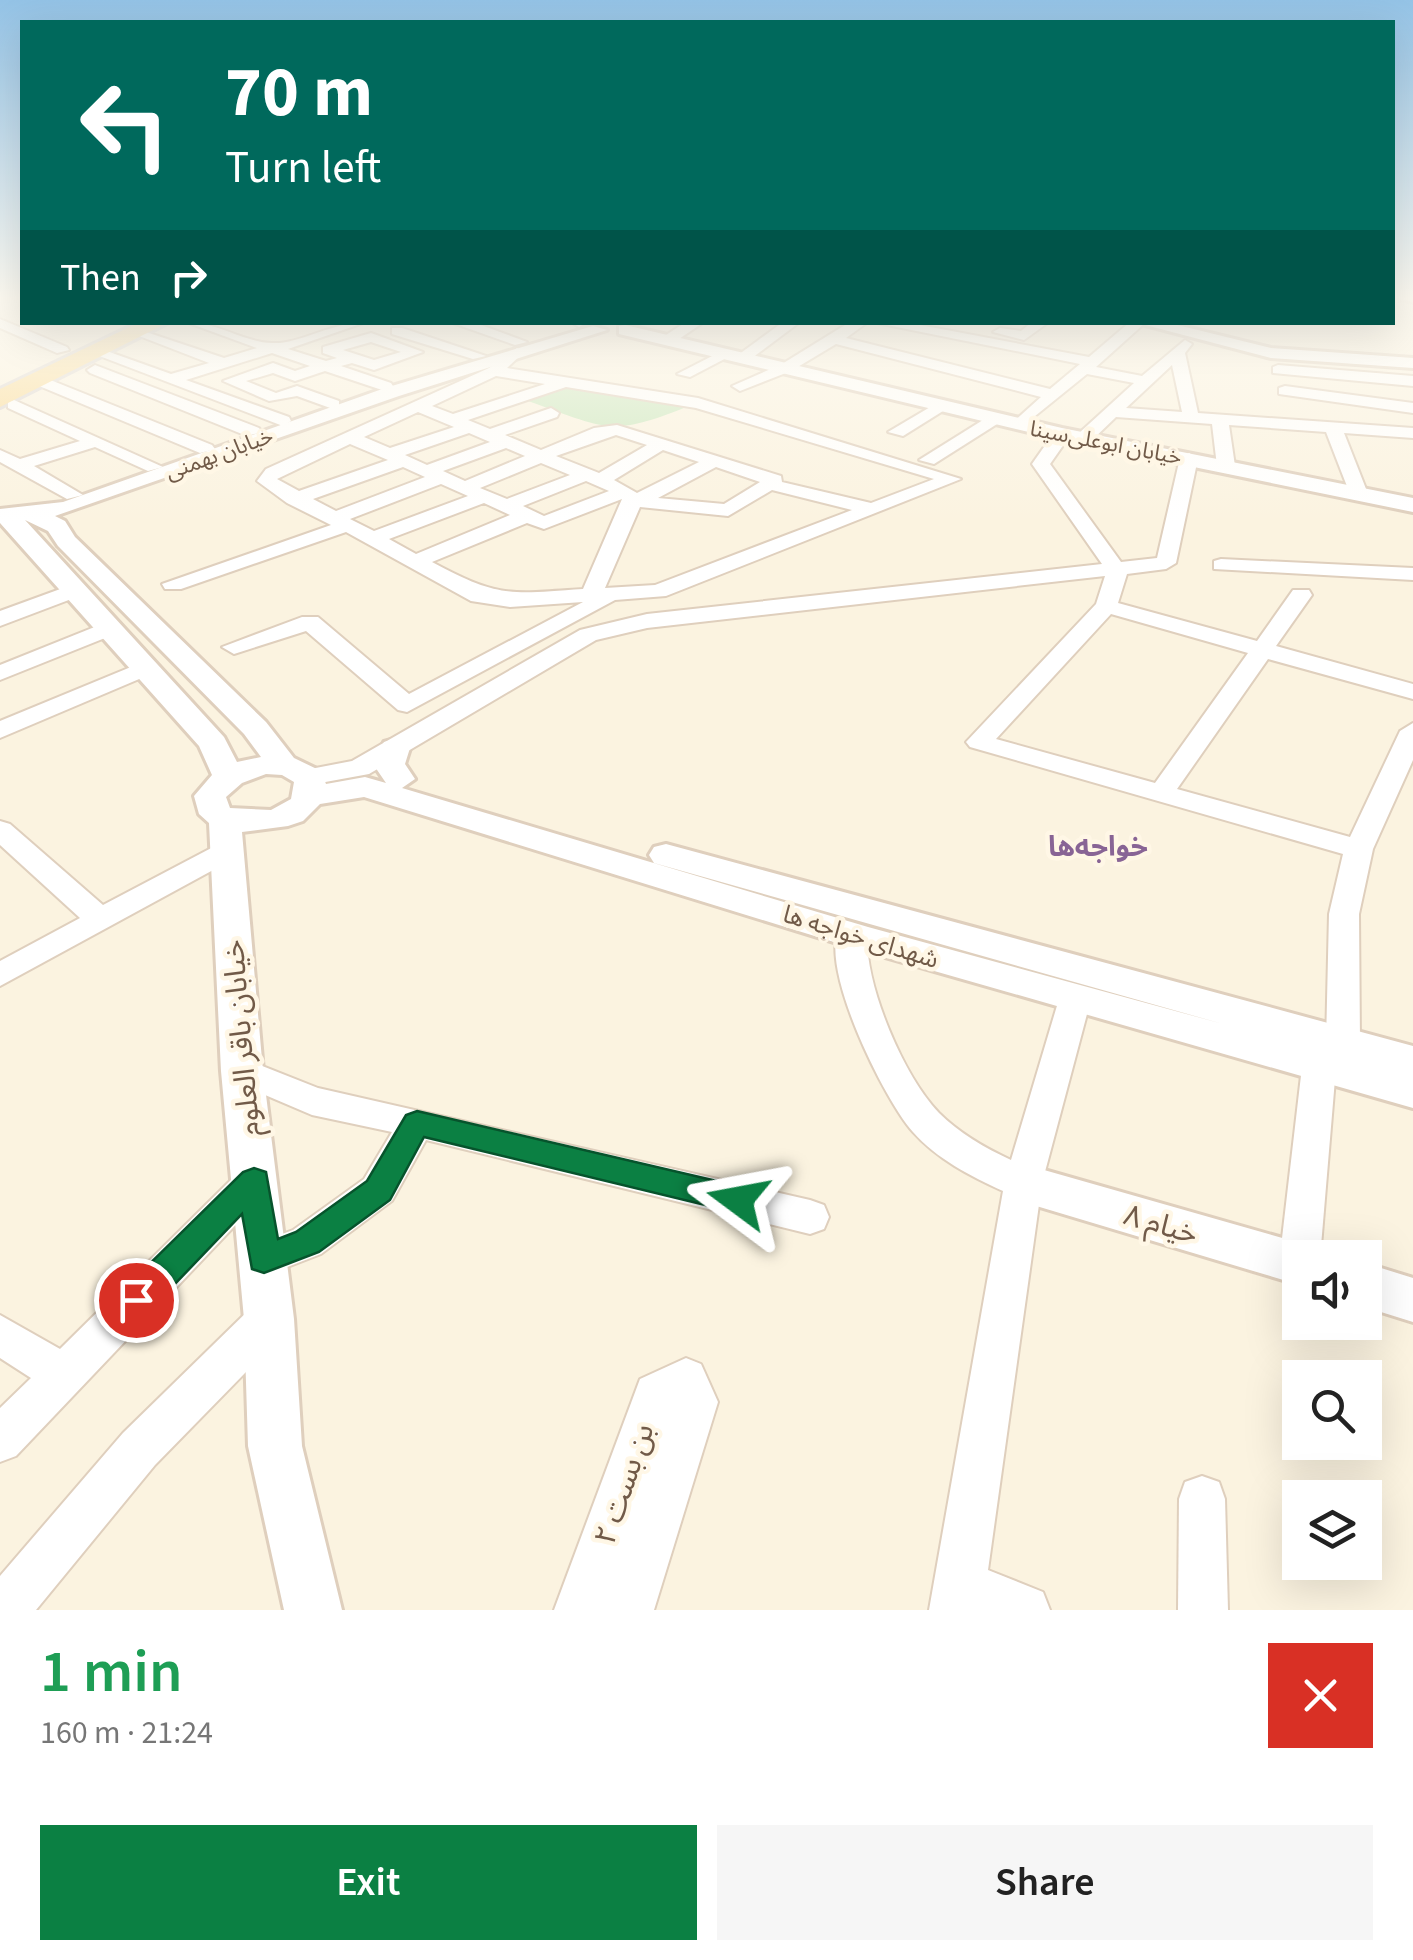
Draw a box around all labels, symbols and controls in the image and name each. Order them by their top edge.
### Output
text: 70 m [225,43,373,143]
icon: left [60,60,190,190]
text: Turn left [225,136,381,200]
icon: right [161,250,216,305]
text: Then [60,251,141,305]
street label: خیابان ابوعلی‌سینا [1027,413,1185,473]
street label: خیابان بهمنی [161,420,278,488]
district label: خواجه‌ها [1048,827,1148,867]
street label: شهدای خواجه ها [778,896,943,978]
street label: خیابان باقر العلوم [211,938,272,1138]
position arrow [686,1148,790,1252]
street label: خیام ۸ [1119,1193,1203,1256]
map controls [1282,1240,1382,1580]
button: sound [1282,1240,1382,1340]
pin [94,1258,179,1343]
icon: arrive [109,1273,164,1328]
button: search [1282,1360,1382,1460]
street label: بن بست ۲ [584,1418,665,1551]
button: layers [1282,1480,1382,1580]
text: 1 min [40,1630,183,1715]
button: close [1268,1643,1373,1748]
text: 160 m · 21:24 [40,1710,213,1756]
button: Exit [40,1825,697,1940]
button: Share [717,1825,1373,1940]

